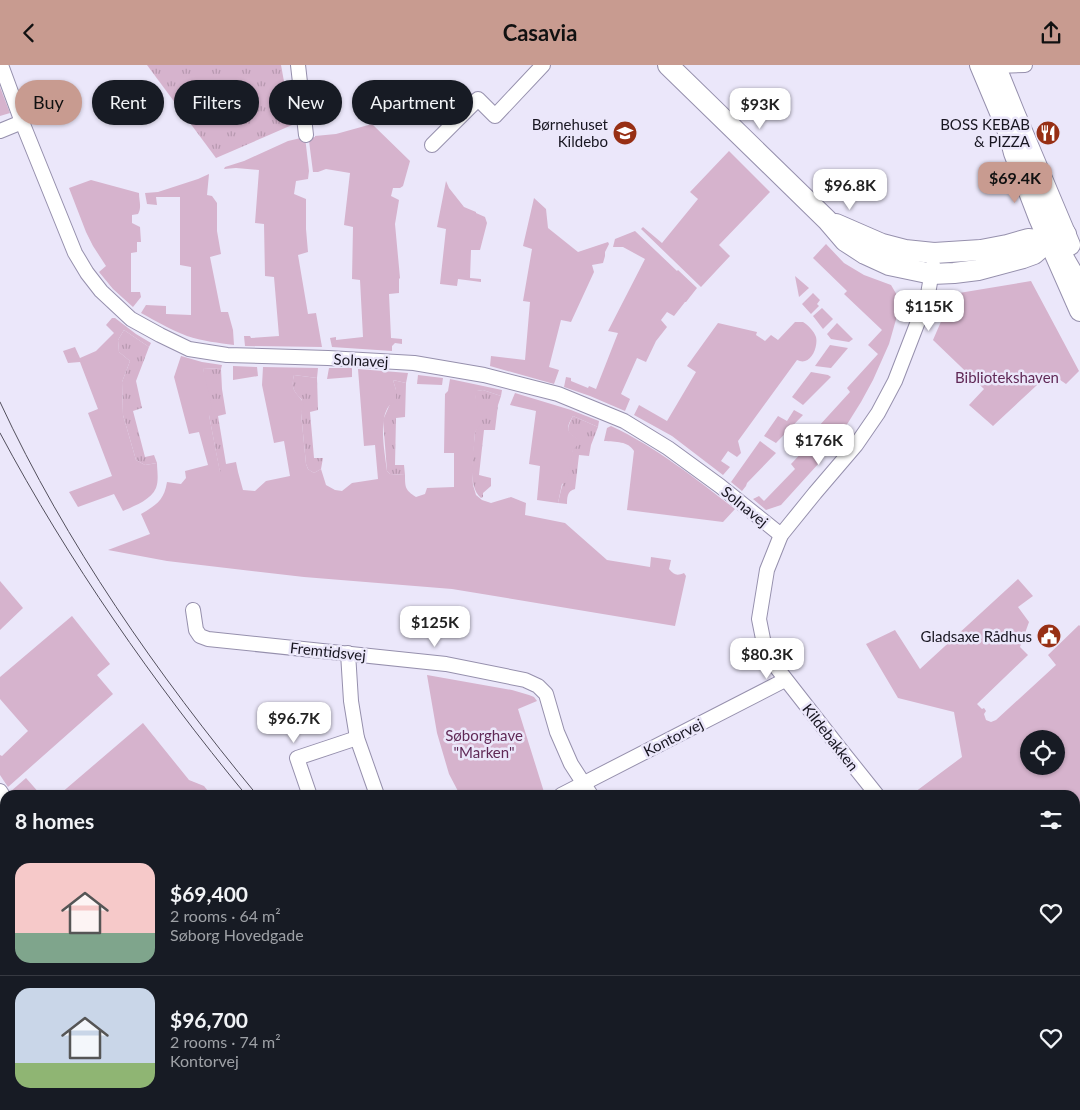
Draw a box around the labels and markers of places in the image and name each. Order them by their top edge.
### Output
pin: $93K [730,87,790,130]
place label: Børnehuset Kildebo [532,115,609,150]
place label: BOSS KEBAB & PIZZA [940,115,1031,150]
school or university icon: Børnehuset Kildebo [612,120,638,146]
restaurant icon: BOSS KEBAB & PIZZA [1035,120,1061,146]
pin: $69.4K [974,161,1056,204]
pin: $96.8K [809,169,891,211]
pin: $115K [894,289,964,332]
pin: $176K [784,423,854,466]
pin: $125K [400,605,470,648]
public building icon: Gladsaxe Rådhus [1036,623,1062,649]
place label: Gladsaxe Rådhus [921,627,1032,645]
pin: $80.3K [726,637,808,680]
pin: $96.7K [253,701,335,744]

